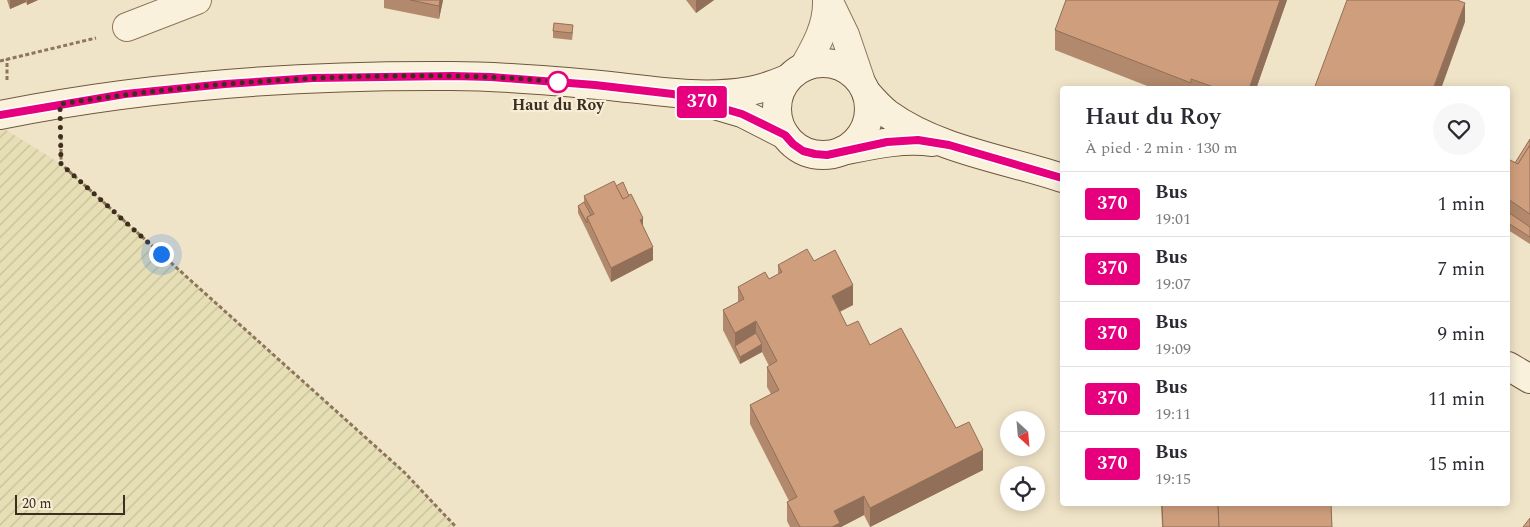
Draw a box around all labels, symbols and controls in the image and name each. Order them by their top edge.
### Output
marker: Haut du Roy [547,71,569,93]
line badge: 370 [673,86,731,118]
text: 370 [687,88,717,115]
place label: Haut du Roy [512,93,605,117]
text: Haut du Roy [1085,99,1221,135]
button: heart [1433,103,1485,155]
text: À pied · 2 min · 130 m [1085,136,1238,160]
text: Bus [1155,178,1188,207]
text: 370 [1097,190,1128,217]
text: 1 min [1437,190,1485,219]
text: 19:01 [1155,207,1191,231]
your location [149,242,174,267]
text: Bus [1155,243,1188,272]
text: 370 [1097,255,1128,282]
text: 7 min [1437,255,1485,284]
text: 19:07 [1155,272,1191,296]
text: Bus [1155,308,1188,337]
text: 370 [1097,320,1128,347]
text: 9 min [1437,320,1485,349]
text: 19:09 [1155,337,1191,361]
text: Bus [1155,373,1188,402]
text: 370 [1097,385,1128,412]
text: 11 min [1428,385,1485,414]
text: 19:11 [1155,402,1191,426]
north arrow [1000,411,1045,456]
map controls [1000,411,1045,511]
text: Bus [1155,438,1188,467]
text: 370 [1097,450,1128,477]
text: 15 min [1428,450,1485,479]
button: locate [1000,466,1045,511]
text: 19:15 [1155,467,1191,491]
scale bar [15,492,125,515]
text: 20 m [22,493,52,514]

